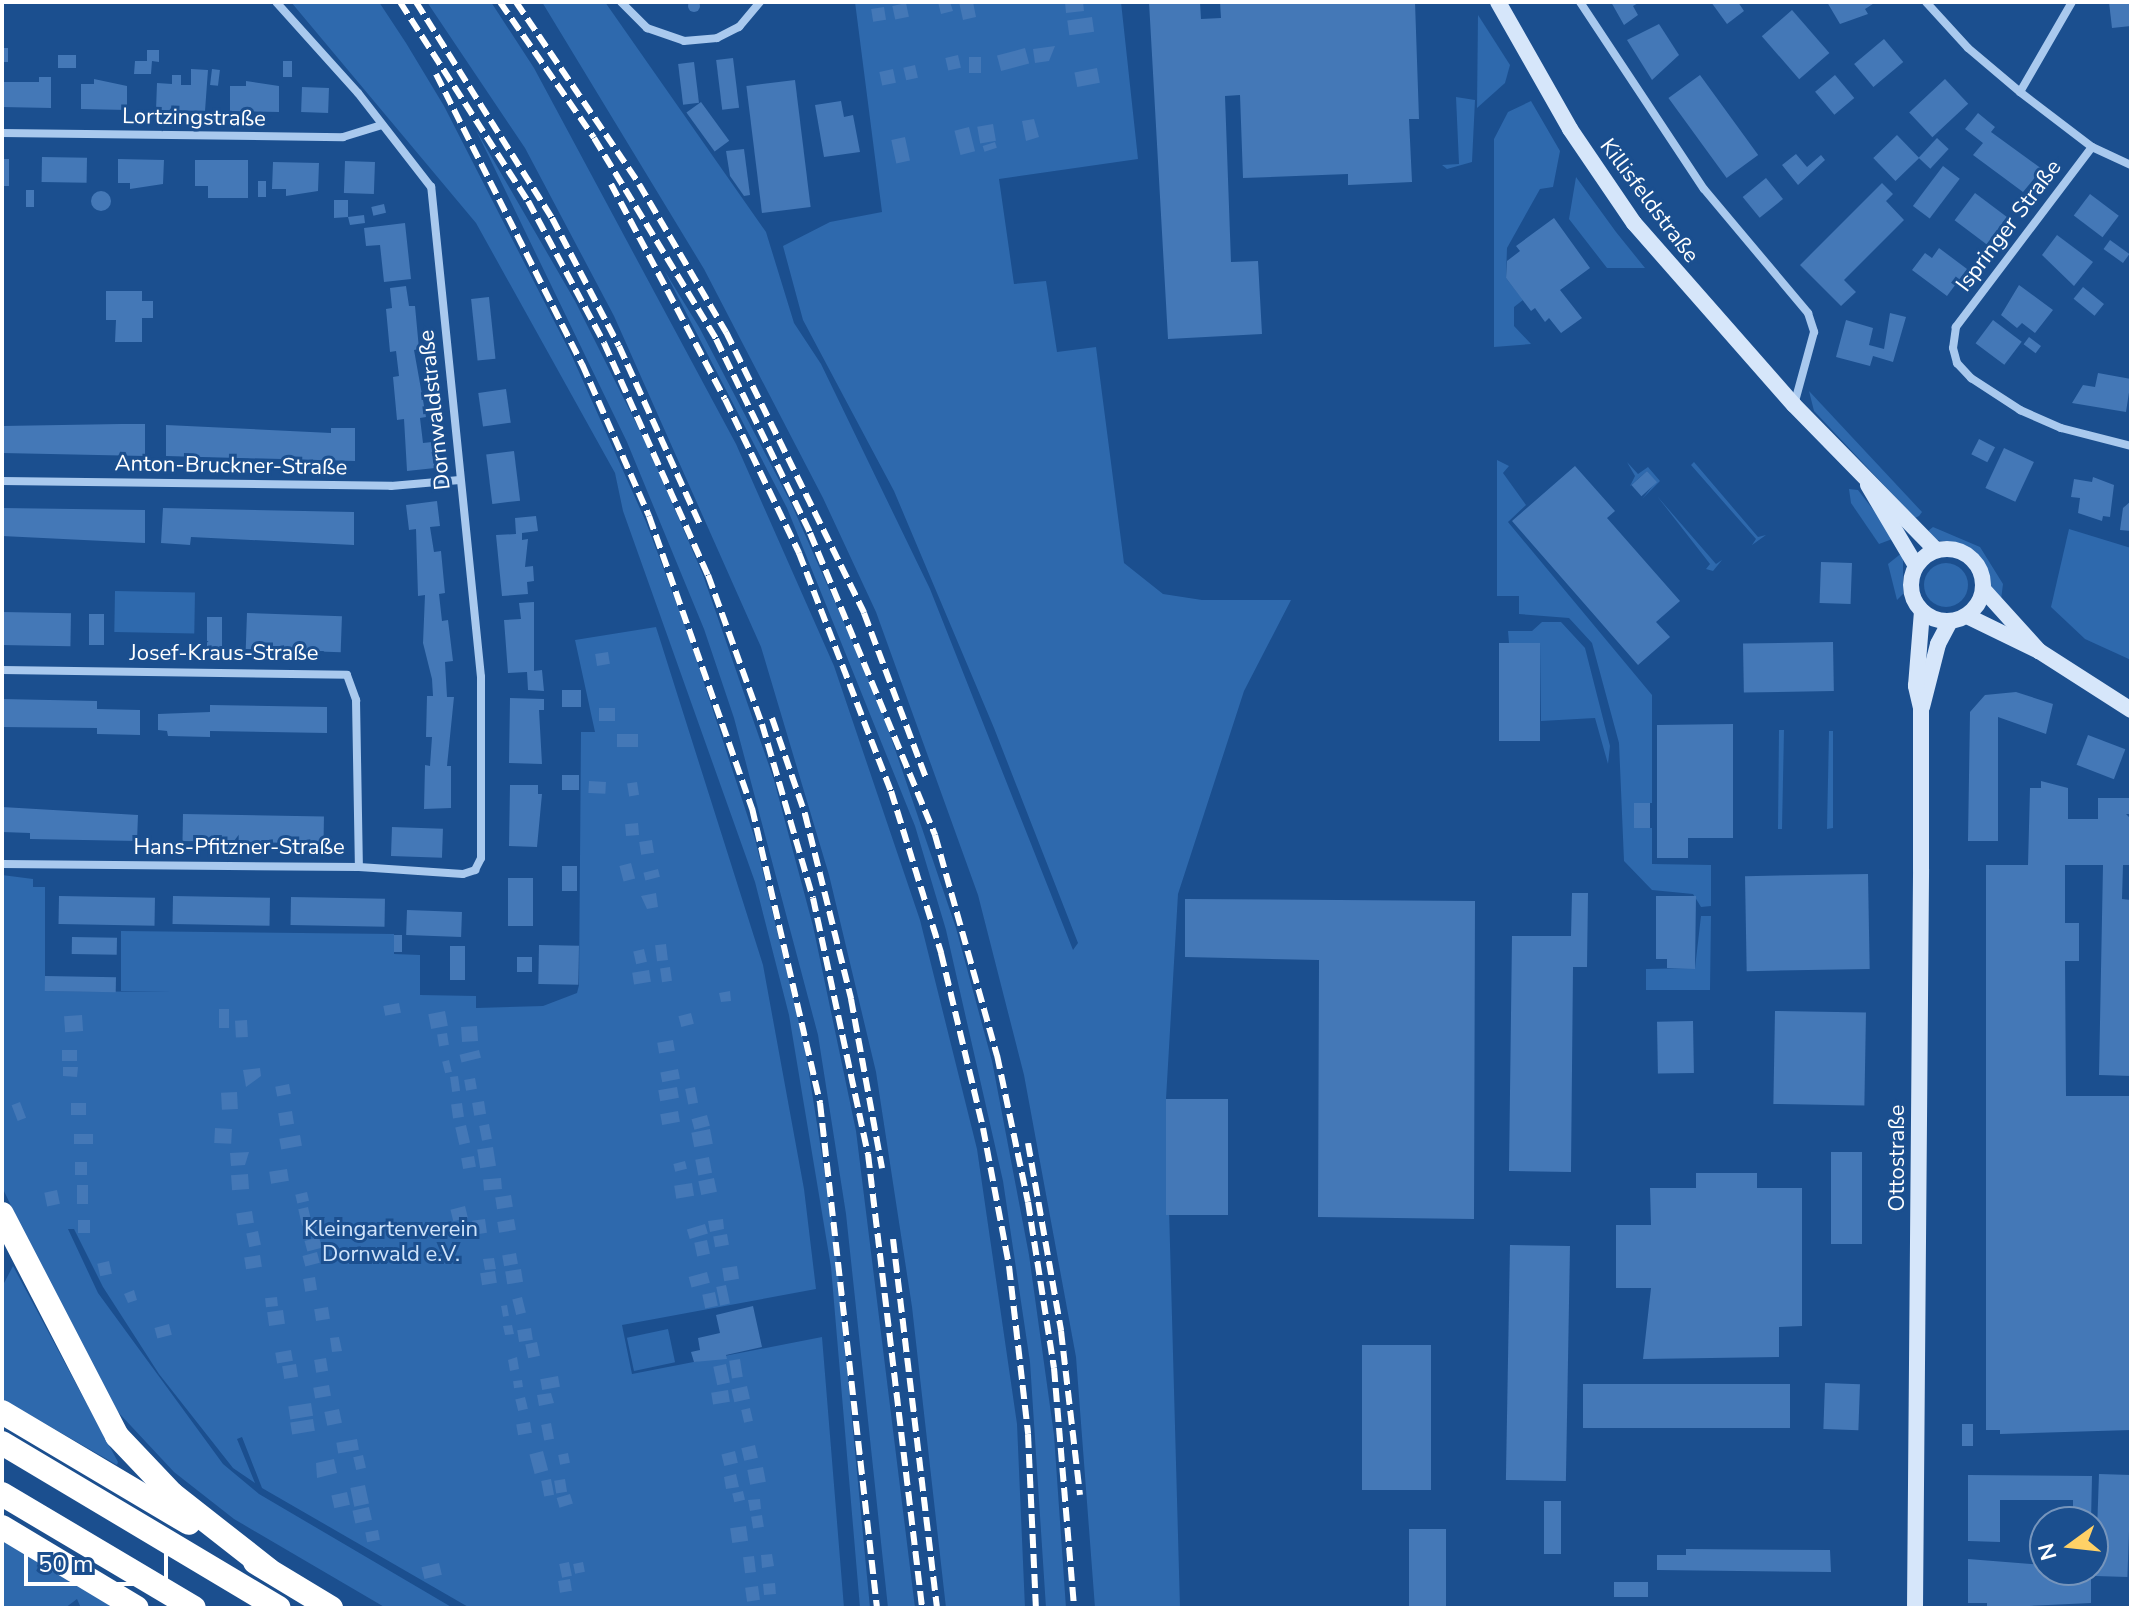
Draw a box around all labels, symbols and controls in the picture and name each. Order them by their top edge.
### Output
street label: Lortzingstraße [122,104,266,132]
street label: Killisfeldstraße [1594,134,1704,268]
street label: Ispringer Straße [1951,155,2067,297]
street label: Dornwaldstraße [413,329,457,491]
street label: Anton-Bruckner-Straße [114,451,348,481]
street label: Josef-Kraus-Straße [130,641,318,667]
street label: Hans-Pfitzner-Straße [133,835,345,861]
street label: Ottostraße [1885,1105,1911,1211]
park label: Kleingartenverein Dornwald e.V. [304,1216,478,1268]
north arrow [2029,1506,2109,1586]
scale bar [28,1534,172,1584]
text: N [2031,1540,2064,1564]
text: 50 m [38,1548,94,1580]

